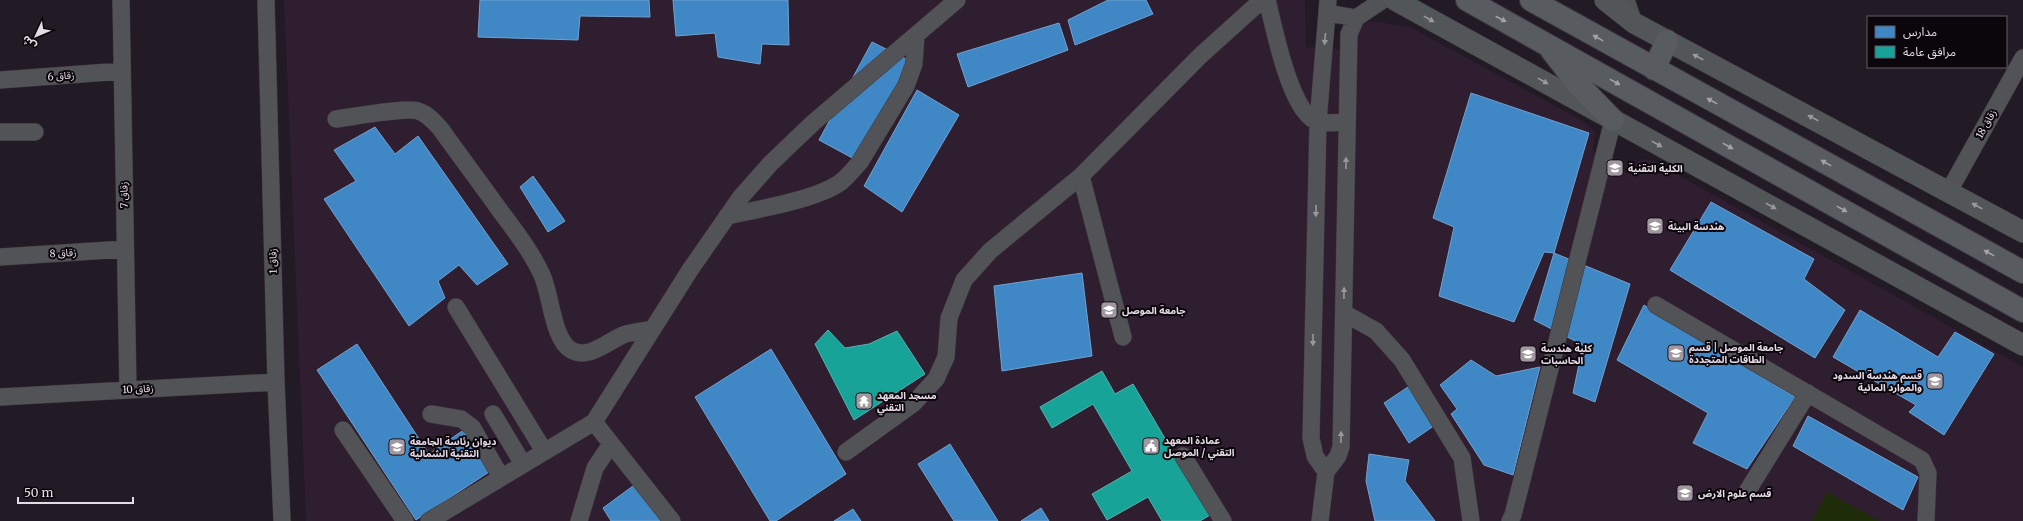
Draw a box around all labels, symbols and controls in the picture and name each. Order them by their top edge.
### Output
one-way arrow [1423,15,1435,22]
north arrow [16,16,56,56]
one-way arrow [1496,16,1507,22]
legend [1867,16,2007,68]
text: مدارس [1903,24,1937,39]
text: ش [19,33,39,53]
one-way arrow [1322,33,1329,45]
one-way arrow [1592,34,1604,41]
text: مرافق عامة [1903,44,1956,60]
one-way arrow [1692,54,1704,61]
street label: زقاق 6 [47,69,75,83]
one-way arrow [1537,78,1549,85]
one-way arrow [1609,78,1621,85]
one-way arrow [1706,97,1718,104]
street label: زقاق 18 [1973,107,1999,141]
one-way arrow [1807,115,1818,122]
one-way arrow [1651,140,1663,147]
one-way arrow [1723,142,1734,149]
one-way arrow [1343,156,1349,169]
school or university icon: الكلية التقنية [1605,158,1625,178]
one-way arrow [1820,160,1832,167]
place label: الكلية التقنية [1628,162,1683,175]
street label: زقاق 7 [117,181,131,208]
one-way arrow [1765,203,1777,210]
one-way arrow [1971,203,1982,209]
one-way arrow [1313,205,1319,218]
one-way arrow [1836,206,1848,213]
school or university icon: هندسة البيئة [1645,216,1665,236]
place label: هندسة البيئة [1668,220,1725,233]
street label: زقاق 8 [49,246,77,260]
street label: زقاق 1 [266,248,280,274]
one-way arrow [1983,250,1995,256]
one-way arrow [1341,286,1347,299]
school or university icon: جامعة الموصل [1099,300,1119,320]
place label: جامعة الموصل [1122,304,1186,317]
one-way arrow [1310,334,1316,347]
place label: جامعة الموصل | قسم الطاقات المتجددة [1689,341,1784,366]
place label: كلية هندسة الحاسبات [1541,342,1592,367]
school or university icon: جامعة الموصل | قسم الطاقات المتجددة [1666,343,1686,363]
school or university icon: كلية هندسة الحاسبات [1518,344,1538,364]
place label: قسم هندسة السدود والموارد المائية [1833,369,1922,394]
school or university icon: قسم هندسة السدود والموارد المائية [1925,371,1945,391]
street label: زقاق 10 [122,382,154,396]
place label: مسجد المعهد التقني [877,389,937,416]
temple icon: مسجد المعهد التقني [854,391,874,411]
one-way arrow [1338,430,1344,443]
place label: عمادة المعهد التقني / الموصل [1164,434,1235,461]
place label: ديوان رئاسة الجامعة التقنية الشمالية [410,435,496,460]
public building icon: عمادة المعهد التقني / الموصل [1141,436,1161,456]
school or university icon: ديوان رئاسة الجامعة التقنية الشمالية [387,437,407,457]
scale bar [18,479,133,505]
school or university icon: قسم علوم الارض [1675,483,1695,503]
text: 50 m [24,485,53,500]
place label: قسم علوم الارض [1698,487,1771,501]

